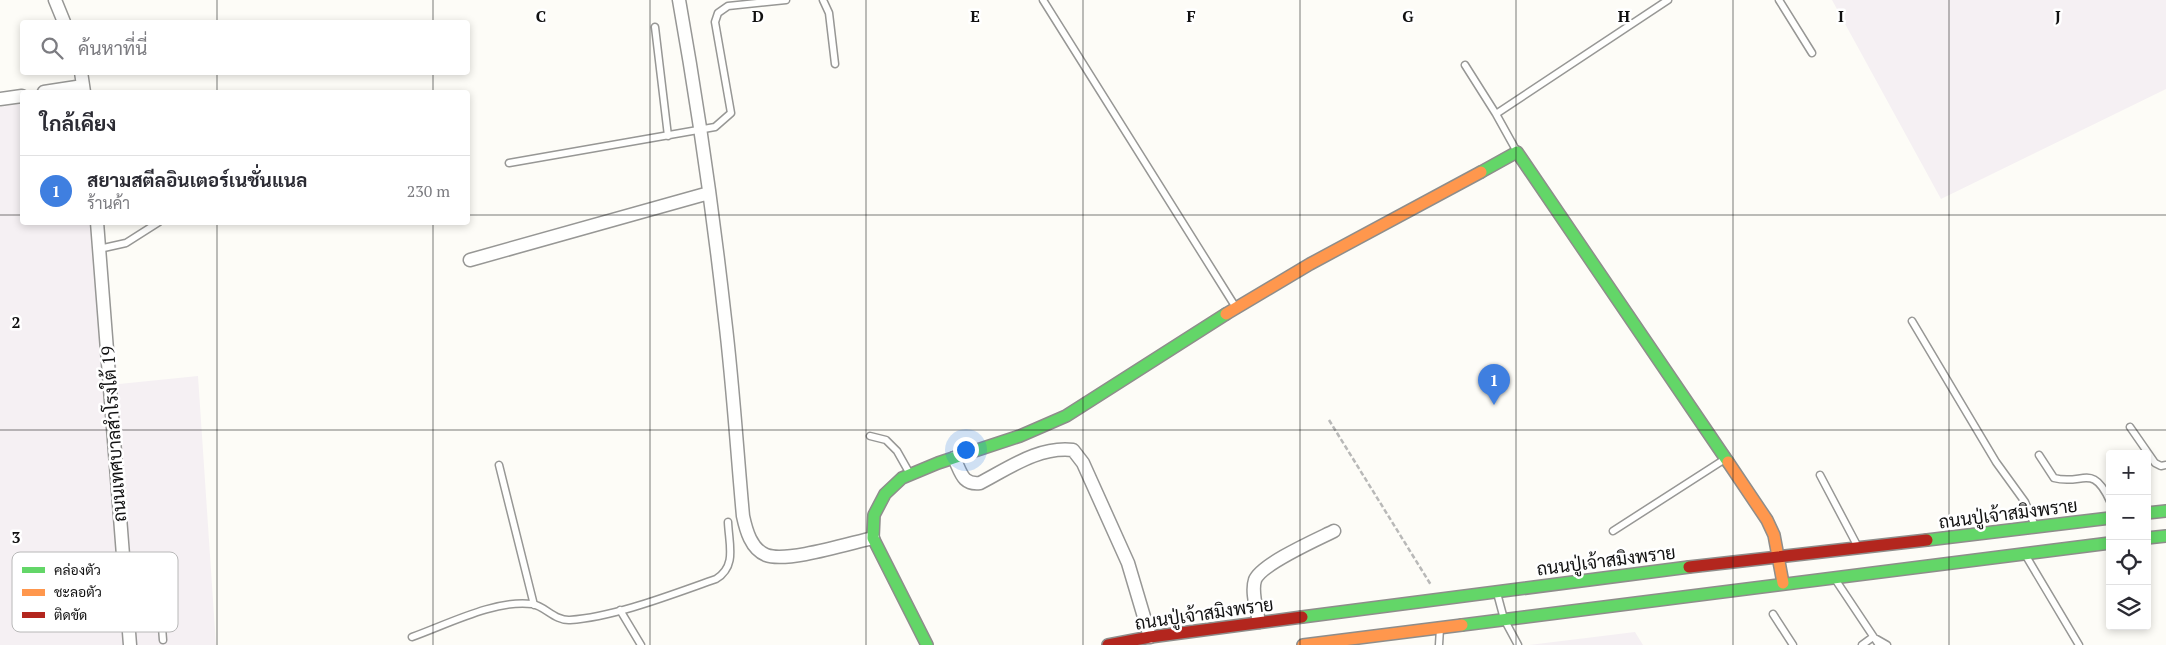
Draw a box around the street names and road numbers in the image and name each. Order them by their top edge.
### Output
street label: ถนนเทศบาลสำโรงใต้ 19 [95,345,131,523]
street label: ถนนปู่เจ้าสมิงพราย [1937,493,2079,535]
street label: ถนนปู่เจ้าสมิงพราย [1535,540,1677,582]
street label: ถนนปู่เจ้าสมิงพราย [1133,591,1275,637]

